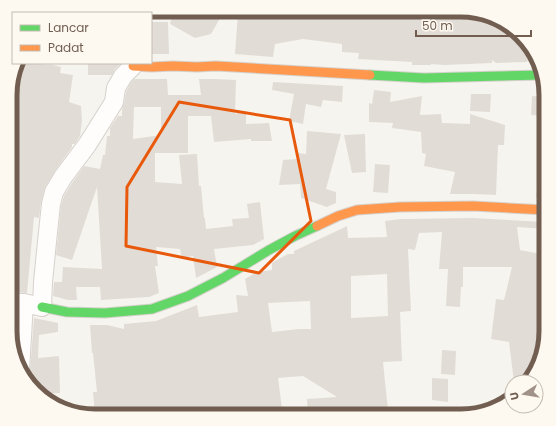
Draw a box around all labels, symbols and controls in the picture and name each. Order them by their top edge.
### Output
legend [12,12,152,64]
scale bar [416,12,531,38]
text: 50 m [422,17,453,34]
text: Lancar [48,19,89,36]
text: Padat [48,39,84,56]
north arrow [504,374,544,414]
text: U [506,390,523,402]

